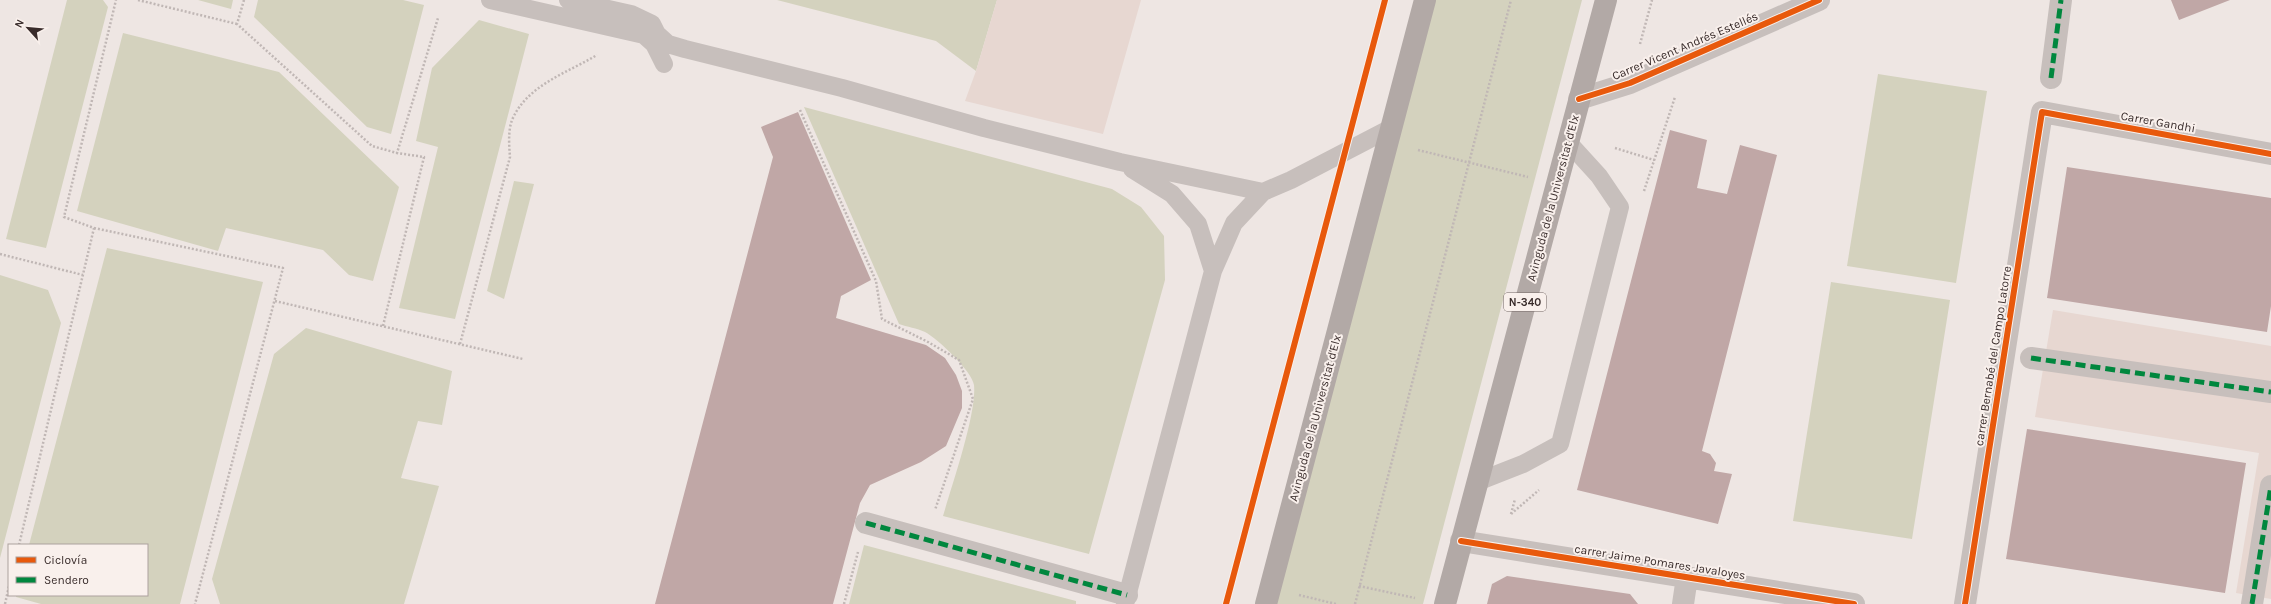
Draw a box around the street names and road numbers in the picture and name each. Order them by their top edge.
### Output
street label: Carrer Vicent Andrés Estellés [1610,9,1760,83]
street label: Carrer Gandhi [2120,109,2196,135]
street label: Avinguda de la Universitat d'Elx [1524,113,1582,283]
street label: carrer Bernabé del Campo Latorre [1972,265,2014,447]
road number: N-340 [1504,293,1546,311]
street label: Avinguda de la Universitat d'Elx [1286,333,1344,503]
street label: carrer Jaime Pomares Javaloyes [1574,542,1746,582]

